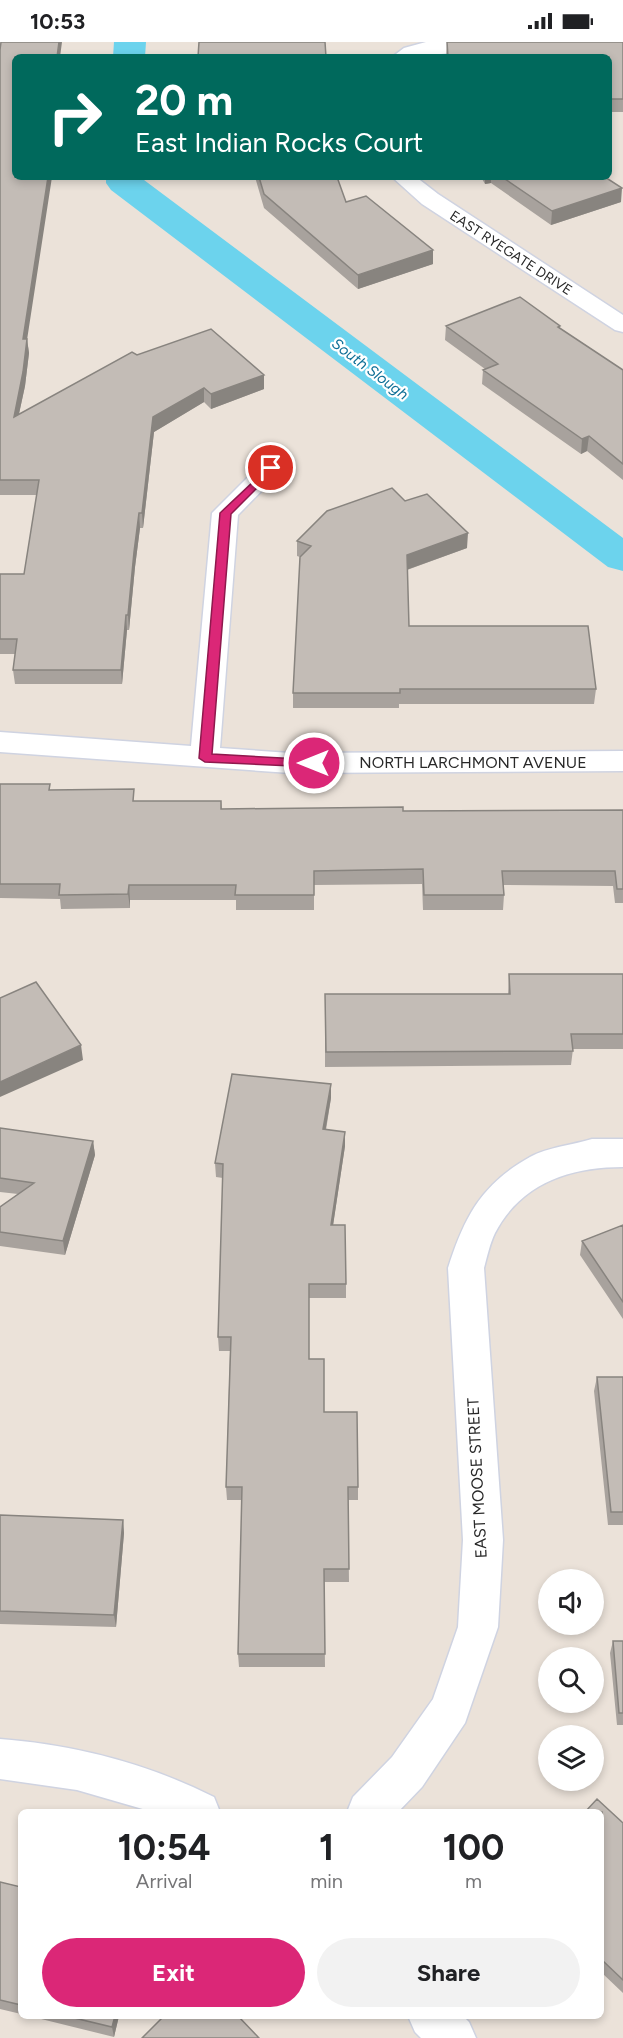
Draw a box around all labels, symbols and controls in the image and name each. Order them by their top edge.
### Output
text: 10:53 [30,8,85,35]
text: 20 m [135,75,233,126]
icon: right [36,78,114,156]
text: East Indian Rocks Court [135,126,423,159]
street label: EAST RYEGATE DRIVE [447,207,575,299]
water label: South Slough [328,334,412,404]
pin [245,442,296,493]
icon: arrive [254,451,287,484]
position arrow [282,731,346,795]
street label: NORTH LARCHMONT AVENUE [359,753,587,772]
street label: EAST MOOSE STREET [463,1397,491,1559]
map controls [538,1569,604,1791]
button: sound [538,1569,604,1635]
button: search [538,1647,604,1713]
button: layers [538,1725,604,1791]
text: 10:54 [118,1826,211,1869]
text: 1 [319,1826,334,1869]
text: 100 [443,1826,504,1869]
text: Arrival [136,1869,192,1893]
text: min [310,1869,343,1893]
text: m [465,1869,482,1893]
button: Exit [42,1938,305,2007]
button: Share [317,1938,580,2007]

